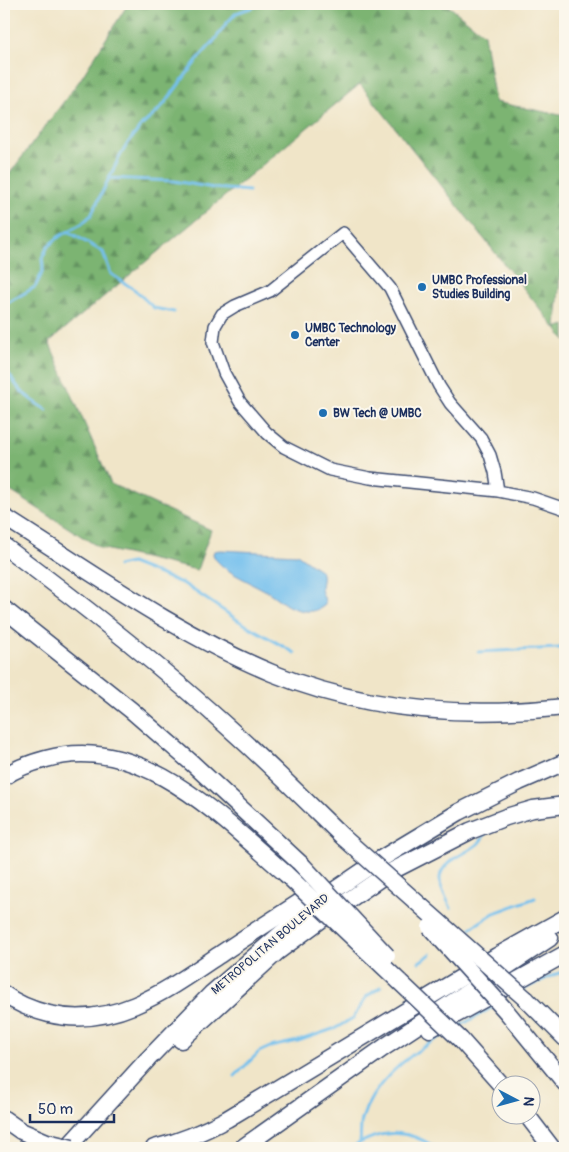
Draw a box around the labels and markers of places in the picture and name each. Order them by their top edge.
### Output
place label: UMBC Professional Studies Building [432,273,527,302]
marker: UMBC Professional Studies Building [416,281,428,293]
place label: UMBC Technology Center [305,321,397,350]
marker: UMBC Technology Center [289,329,301,341]
place label: BW Tech @ UMBC [333,406,422,421]
marker: BW Tech @ UMBC [317,407,329,419]

